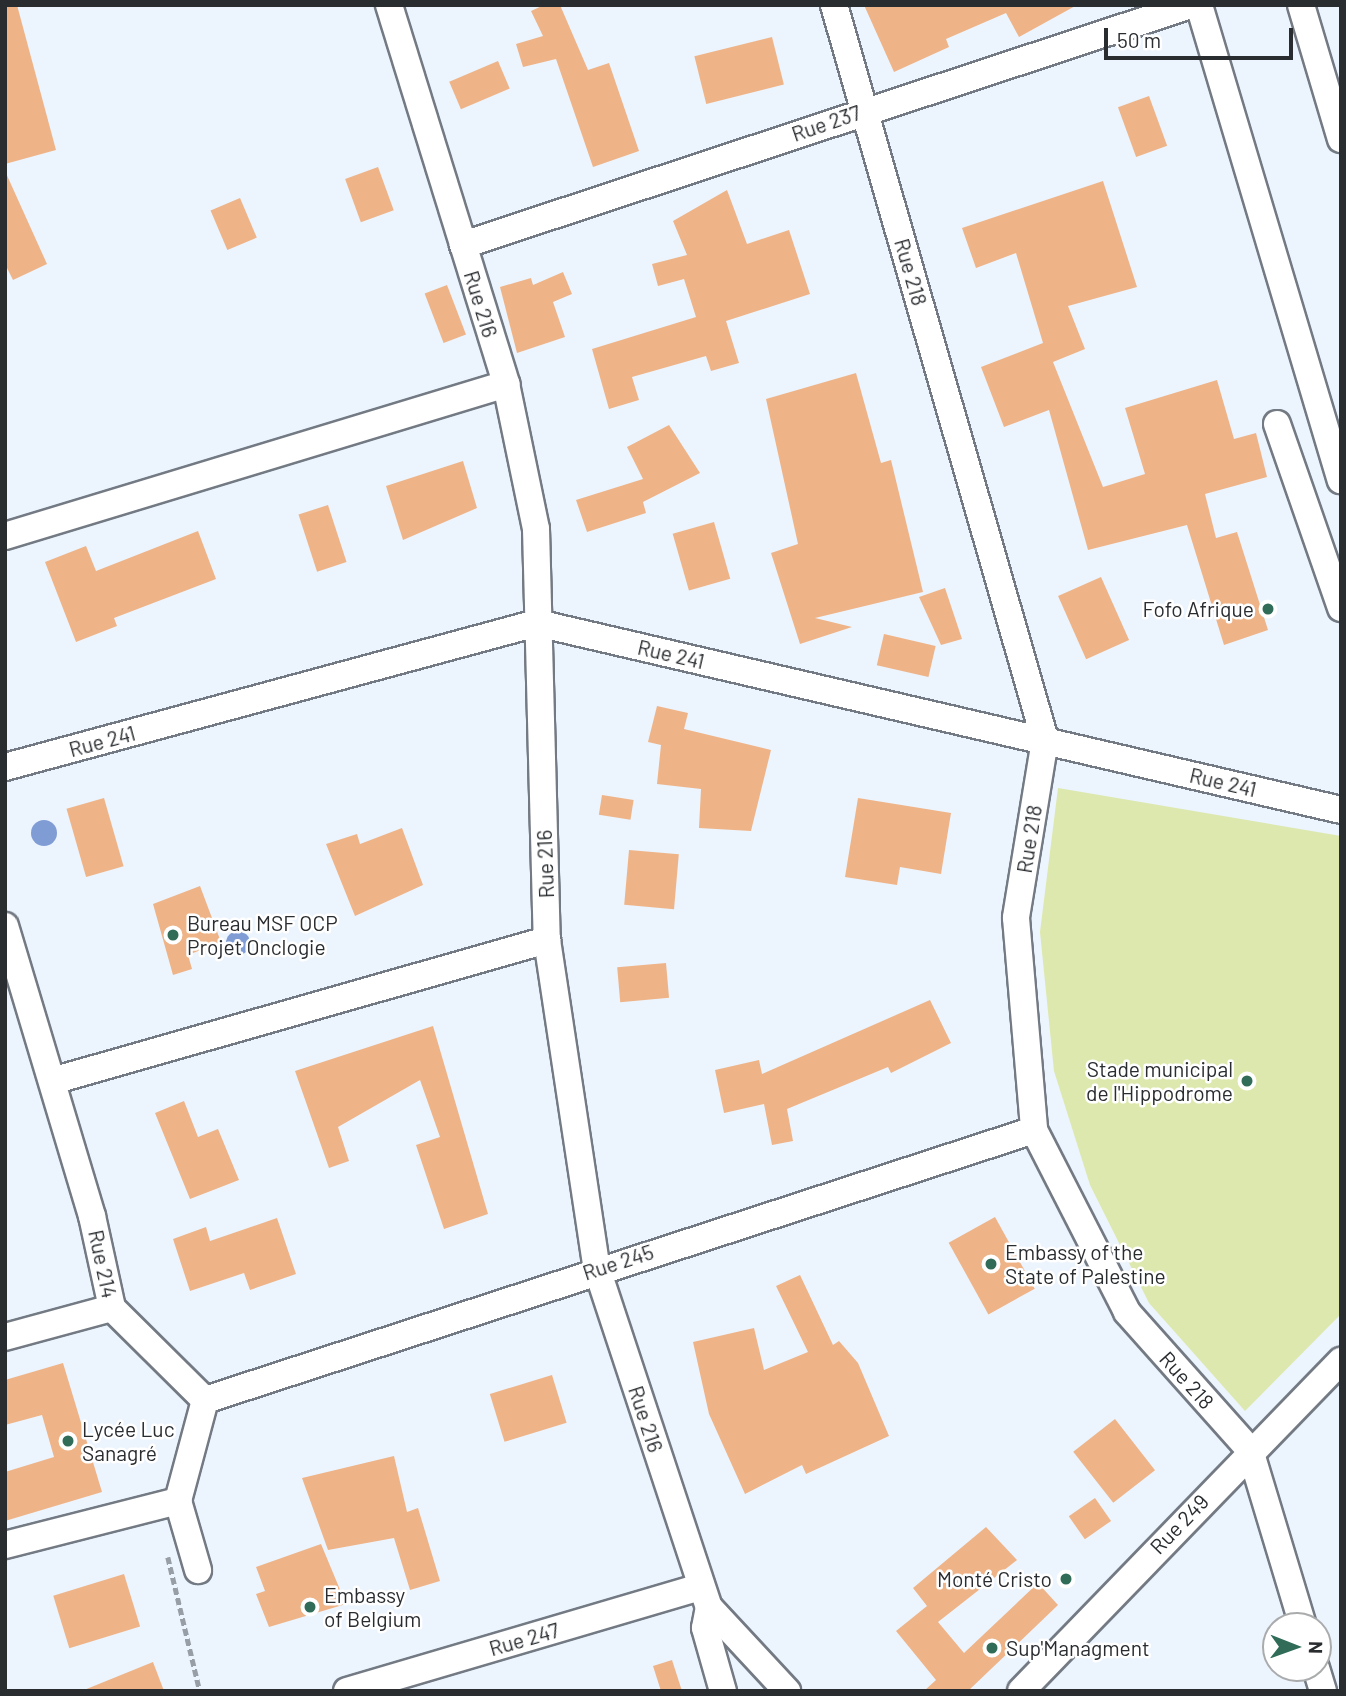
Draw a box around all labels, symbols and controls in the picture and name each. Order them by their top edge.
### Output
scale bar [1108,14,1297,58]
text: 50 m [1117,27,1161,52]
street label: Rue 237 [788,99,864,147]
street label: Rue 218 [889,235,933,309]
street label: Rue 216 [459,268,503,340]
place label: Fofo Afrique [1142,596,1254,622]
marker: Fofo Afrique [1260,601,1276,617]
street label: Rue 241 [635,634,707,674]
street label: Rue 241 [66,720,138,762]
street label: Rue 241 [1187,762,1259,802]
street label: Rue 218 [1011,803,1047,875]
street label: Rue 216 [531,829,559,899]
place label: Bureau MSF OCP Projet Onclogie [187,910,338,960]
marker: Bureau MSF OCP Projet Onclogie [165,927,181,943]
place label: Stade municipal de l'Hippodrome [1086,1056,1233,1106]
marker: Stade municipal de l'Hippodrome [1239,1073,1255,1089]
street label: Rue 214 [83,1227,123,1301]
street label: Rue 245 [579,1239,657,1285]
place label: Embassy of the State of Palestine [1005,1239,1166,1289]
marker: Embassy of the State of Palestine [983,1256,999,1272]
street label: Rue 218 [1155,1346,1219,1414]
street label: Rue 216 [623,1382,669,1456]
place label: Lycée Luc Sanagré [82,1416,175,1466]
marker: Lycée Luc Sanagré [60,1433,76,1449]
street label: Rue 249 [1144,1489,1214,1559]
place label: Monté Cristo [937,1566,1052,1592]
marker: Monté Cristo [1058,1571,1074,1587]
place label: Embassy of Belgium [324,1582,421,1632]
marker: Embassy of Belgium [302,1599,318,1615]
north arrow [1262,1612,1332,1682]
street label: Rue 247 [486,1617,562,1661]
place label: Sup'Managment [1006,1635,1150,1661]
marker: Sup'Managment [984,1640,1000,1656]
text: N [1305,1641,1328,1654]

